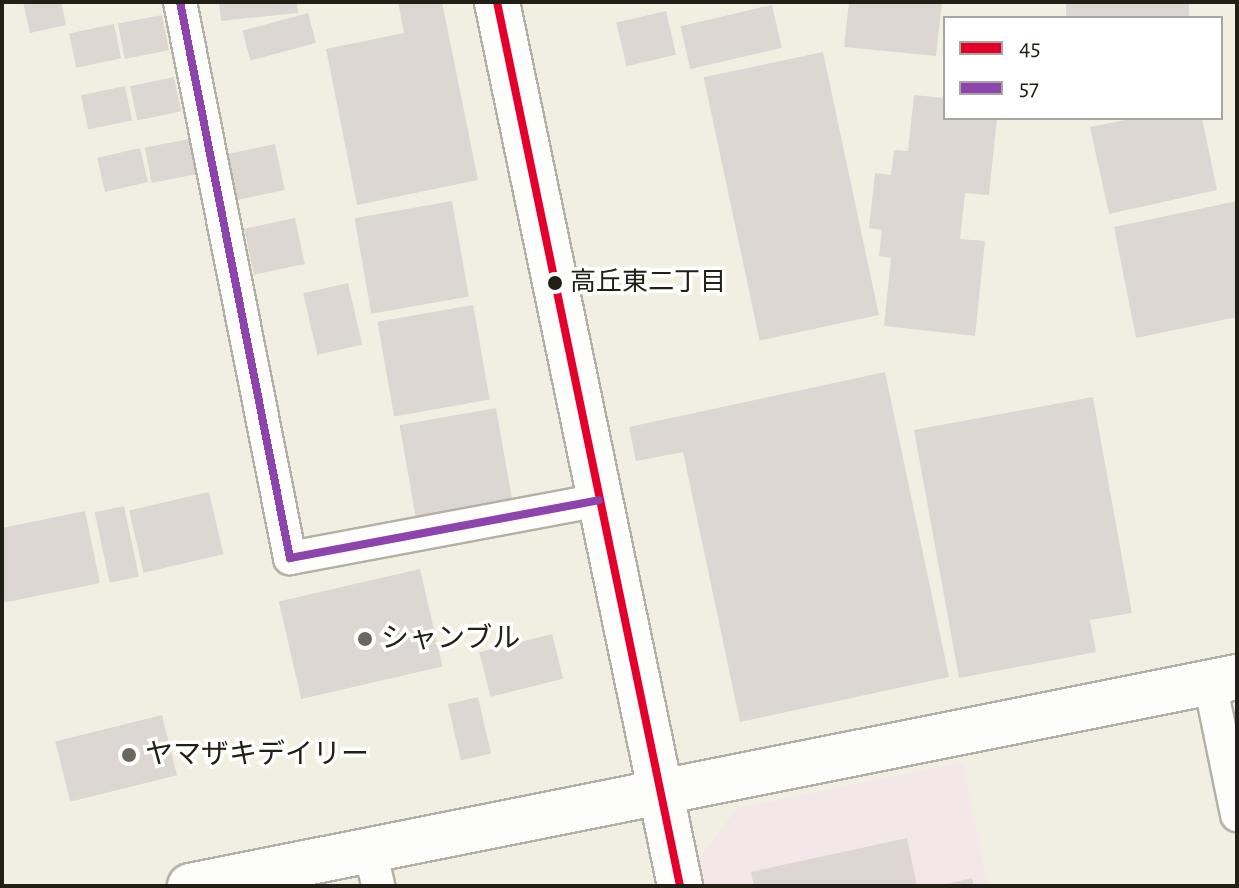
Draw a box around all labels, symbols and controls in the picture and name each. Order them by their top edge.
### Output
legend [943,16,1223,120]
text: 45 [1019,36,1041,60]
text: 57 [1019,76,1039,100]
place label: 高丘東二丁目 [570,267,726,299]
marker: 高丘東二丁目 [547,275,563,291]
place label: シャンブル [381,622,521,656]
marker: シャンブル [356,630,374,648]
place label: ヤマザキデイリー [145,738,369,772]
marker: ヤマザキデイリー [120,746,138,764]

